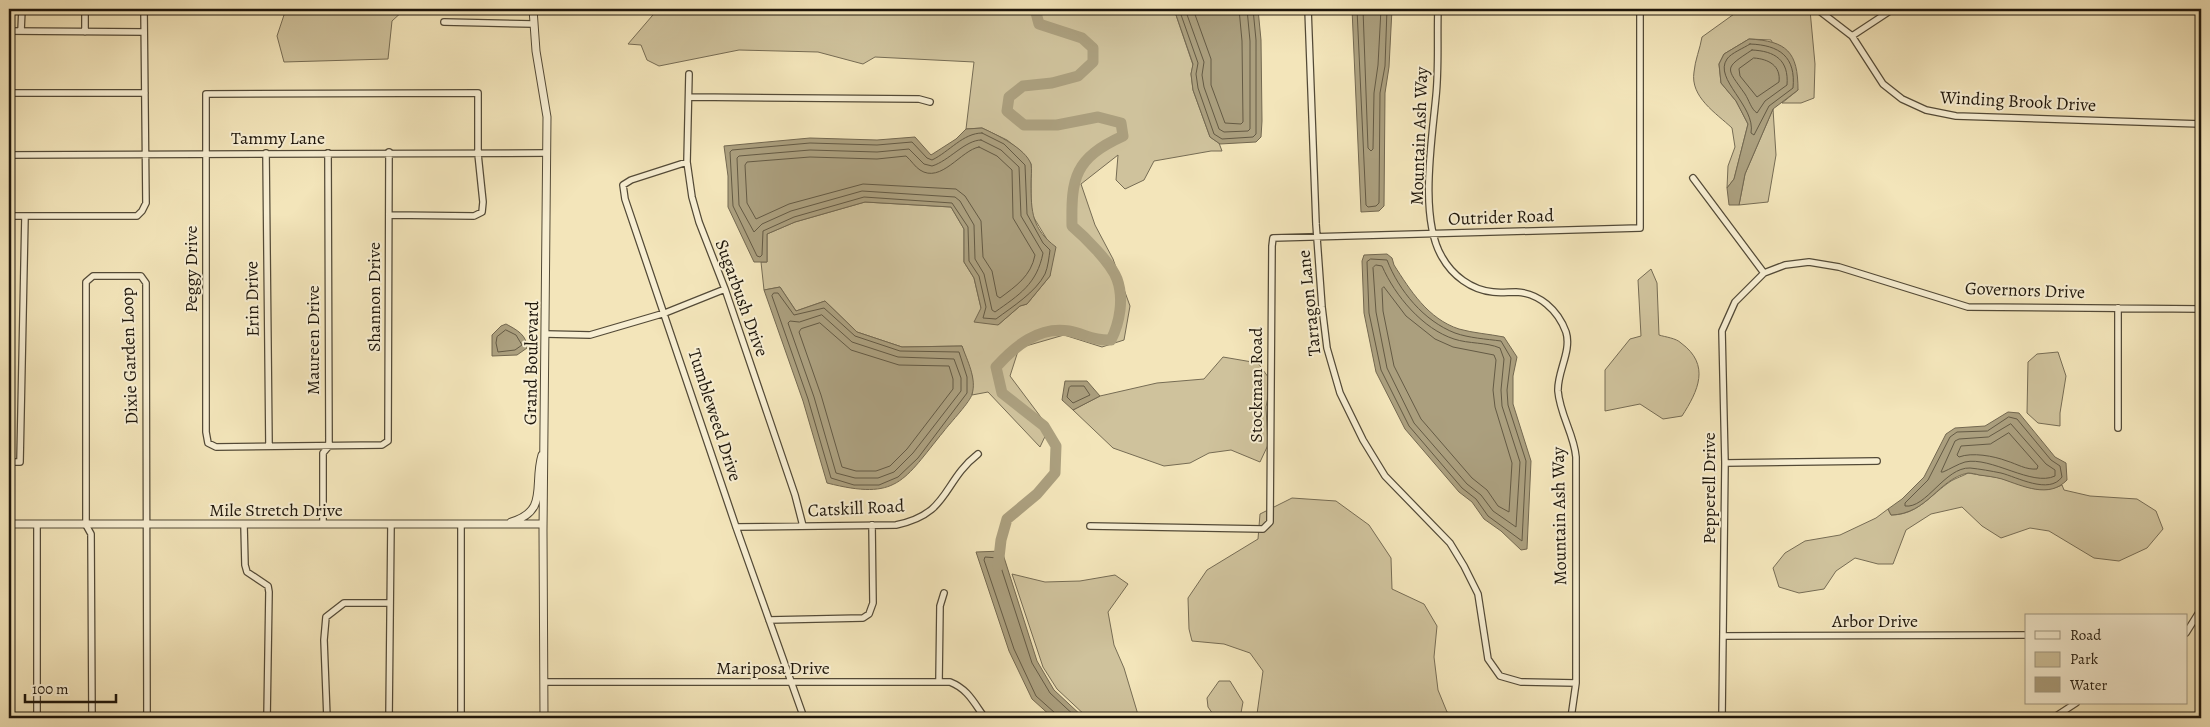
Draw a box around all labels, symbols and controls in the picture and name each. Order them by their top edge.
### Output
street label: Mountain Ash Way [1405,65,1433,206]
street label: Winding Brook Drive [1938,85,2097,117]
street label: Tammy Lane [231,126,325,150]
street label: Outrider Road [1448,203,1555,231]
street label: Peggy Drive [179,225,203,313]
street label: Sugarbush Drive [710,236,774,360]
street label: Shannon Drive [362,242,386,352]
street label: Tarragon Lane [1292,249,1326,357]
street label: Erin Drive [239,261,265,337]
street label: Governors Drive [1965,276,2085,304]
street label: Maureen Drive [301,285,325,395]
street label: Dixie Garden Loop [115,287,143,425]
street label: Grand Boulevard [518,300,544,425]
street label: Stockman Road [1244,327,1268,443]
street label: Tumbleweed Drive [682,346,748,484]
street label: Pepperell Drive [1697,432,1721,544]
street label: Mountain Ash Way [1546,446,1572,586]
street label: Catskill Road [807,493,905,523]
street label: Mile Stretch Drive [209,498,343,522]
street label: Arbor Drive [1831,609,1918,633]
legend [2025,614,2188,704]
text: Road [2070,625,2102,645]
text: Park [2070,649,2099,669]
street label: Mariposa Drive [716,656,830,680]
scale bar [25,672,116,704]
text: Water [2069,675,2107,695]
text: 100 m [32,679,69,699]

